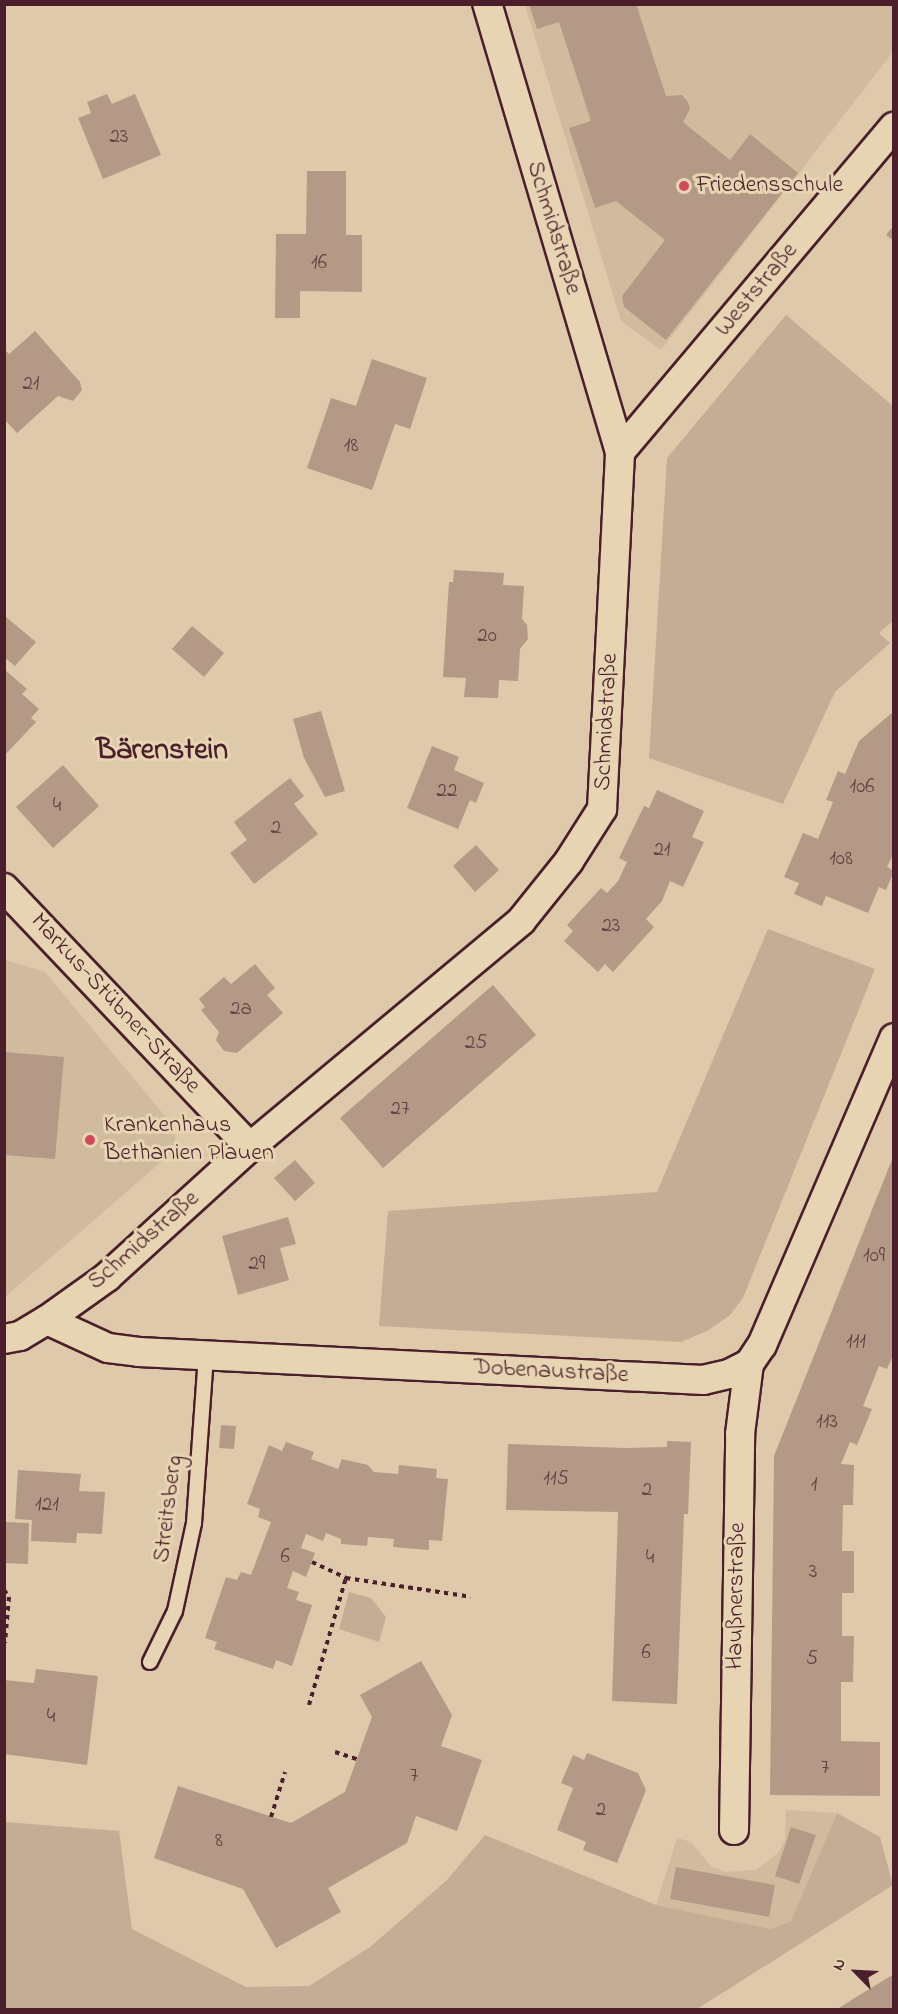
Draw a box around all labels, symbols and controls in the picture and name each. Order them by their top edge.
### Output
house number: 23 [109,124,129,150]
street label: Schmidstraße [519,158,587,298]
place label: Friedensschule [696,172,843,200]
marker: Friedensschule [677,179,691,193]
street label: Weststraße [709,237,805,343]
house number: 16 [311,250,327,276]
house number: 21 [22,371,40,397]
house number: 18 [344,433,358,459]
house number: 20 [477,623,497,649]
street label: Schmidstraße [589,652,625,792]
district label: Bärenstein [96,733,228,769]
house number: 106 [850,774,874,800]
house number: 22 [437,778,457,804]
house number: 4 [53,793,61,819]
house number: 2 [271,815,281,841]
house number: 21 [653,837,671,863]
house number: 108 [829,846,853,872]
street label: Markus-Stübner-Straße [24,908,206,1100]
house number: 23 [601,913,621,939]
house number: 2a [230,996,252,1022]
house number: 25 [465,1030,487,1056]
house number: 27 [390,1096,410,1122]
place label: Krankenhaus Bethanien Plauen [104,1112,274,1168]
marker: Krankenhaus Bethanien Plauen [81,1131,99,1149]
street label: Schmidstraße [83,1185,205,1297]
house number: 109 [863,1243,885,1269]
house number: 29 [249,1251,265,1277]
house number: 111 [846,1329,866,1355]
street label: Dobenaustraße [473,1354,629,1390]
house number: 113 [816,1409,838,1435]
street label: Streitsberg [148,1454,190,1564]
house number: 115 [543,1466,569,1492]
house number: 1 [811,1472,817,1498]
house number: 2 [642,1477,652,1503]
house number: 121 [35,1492,59,1518]
street label: Haußnerstraße [721,1522,753,1670]
house number: 6 [280,1544,290,1570]
house number: 4 [646,1545,654,1571]
house number: 3 [809,1559,817,1585]
house number: 6 [641,1640,651,1666]
house number: 5 [806,1646,818,1672]
house number: 4 [47,1704,55,1730]
house number: 7 [821,1755,829,1781]
house number: 7 [410,1763,418,1789]
house number: 2 [596,1797,606,1823]
house number: 8 [215,1828,223,1854]
north arrow [826,1942,886,2002]
text: N [826,1955,853,1974]

